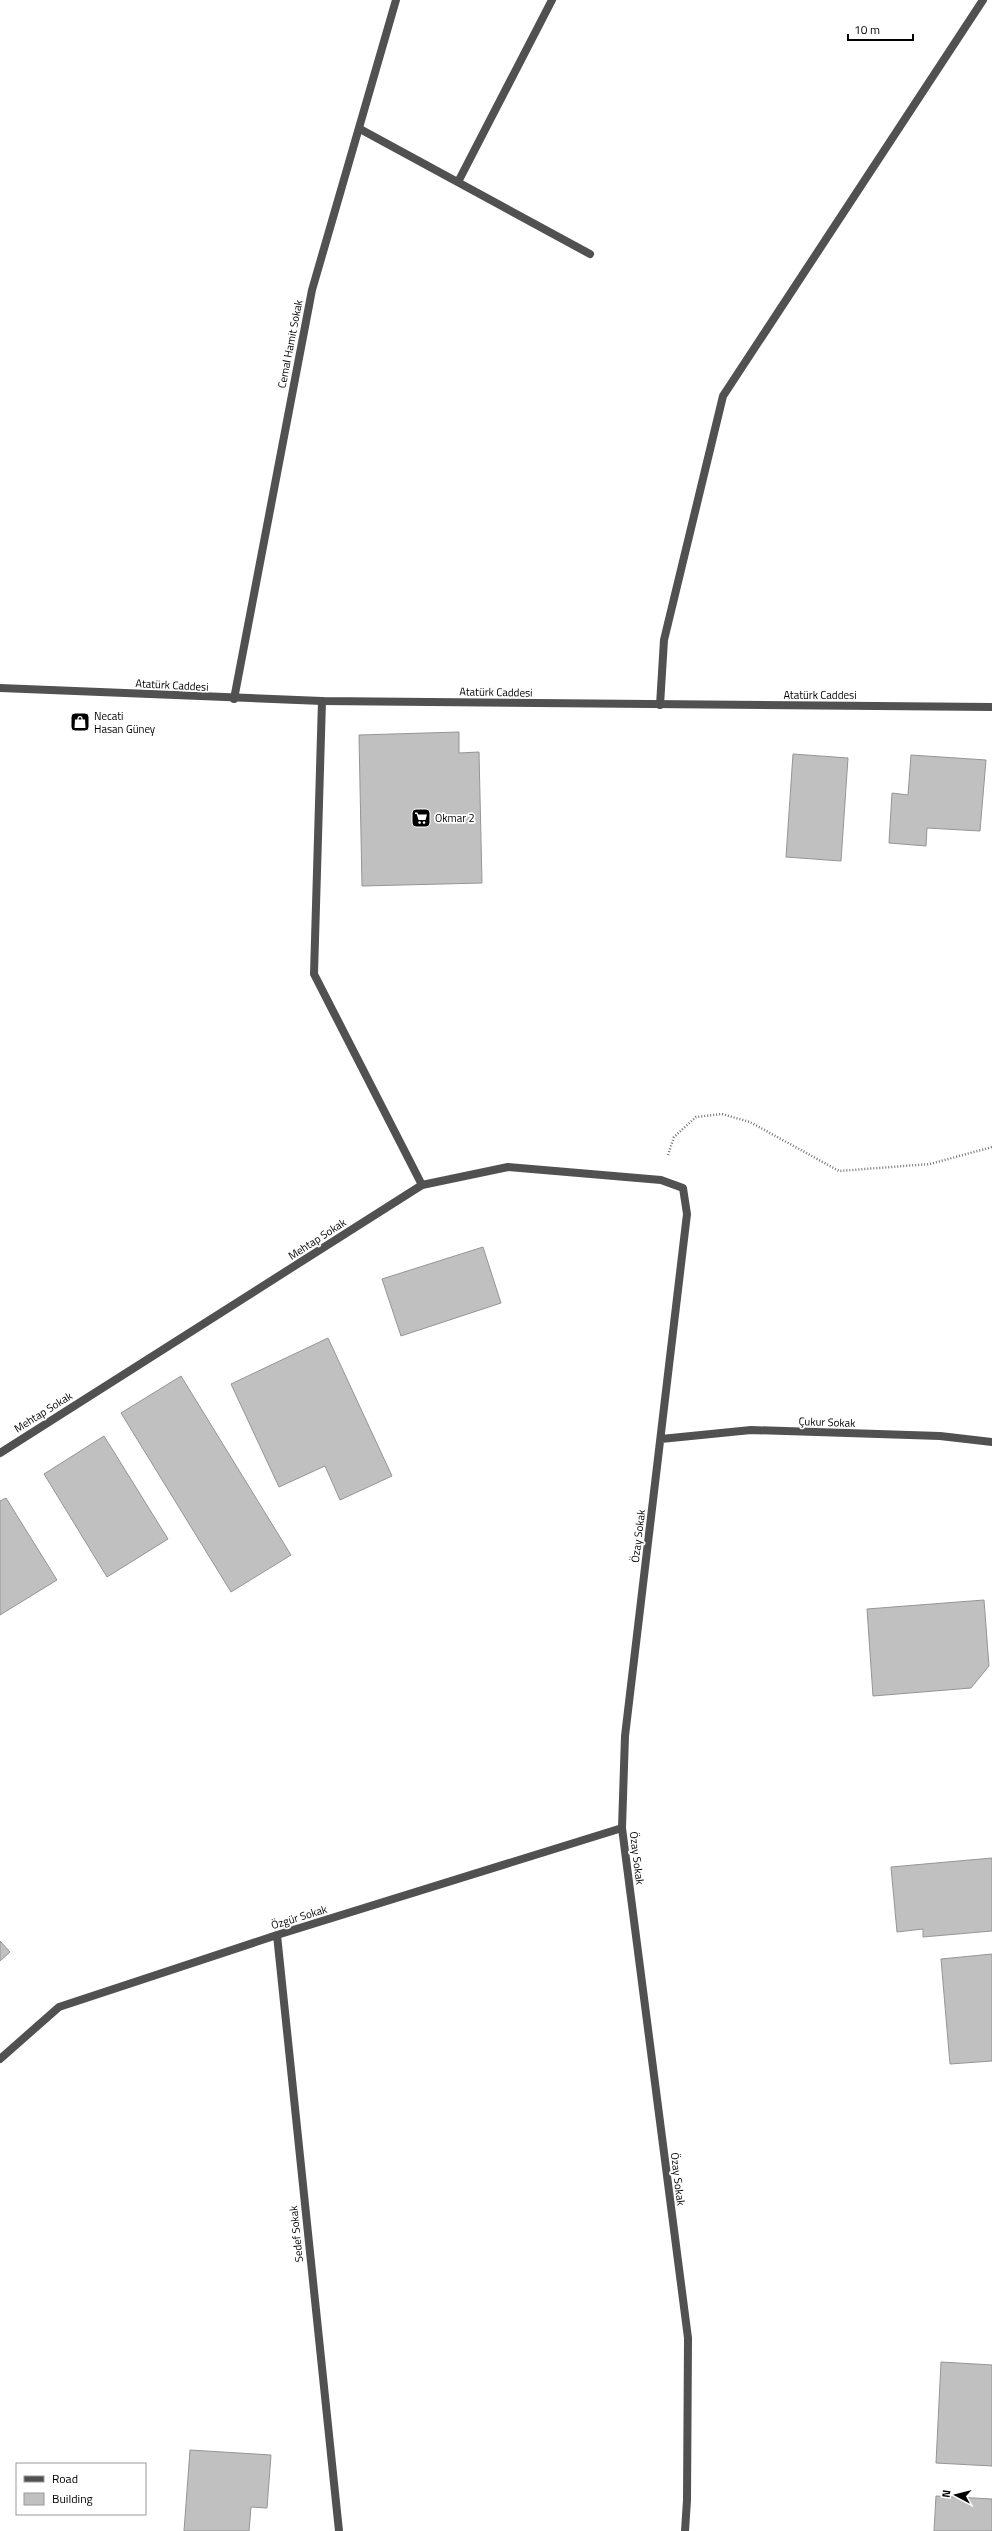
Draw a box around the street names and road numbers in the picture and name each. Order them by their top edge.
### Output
street label: Cemal Hamit Sokak [274,298,307,390]
street label: Atatürk Caddesi [135,675,209,695]
street label: Atatürk Caddesi [459,683,533,701]
street label: Atatürk Caddesi [783,687,857,703]
street label: Mehtap Sokak [285,1214,350,1264]
street label: Mehtap Sokak [11,1387,76,1436]
street label: Çukur Sokak [798,1413,856,1431]
street label: Özay Sokak [627,1508,649,1563]
street label: Özay Sokak [626,1831,648,1886]
street label: Özgür Sokak [269,1901,330,1933]
street label: Özay Sokak [667,2152,689,2207]
street label: Sedef Sokak [285,2204,307,2263]

